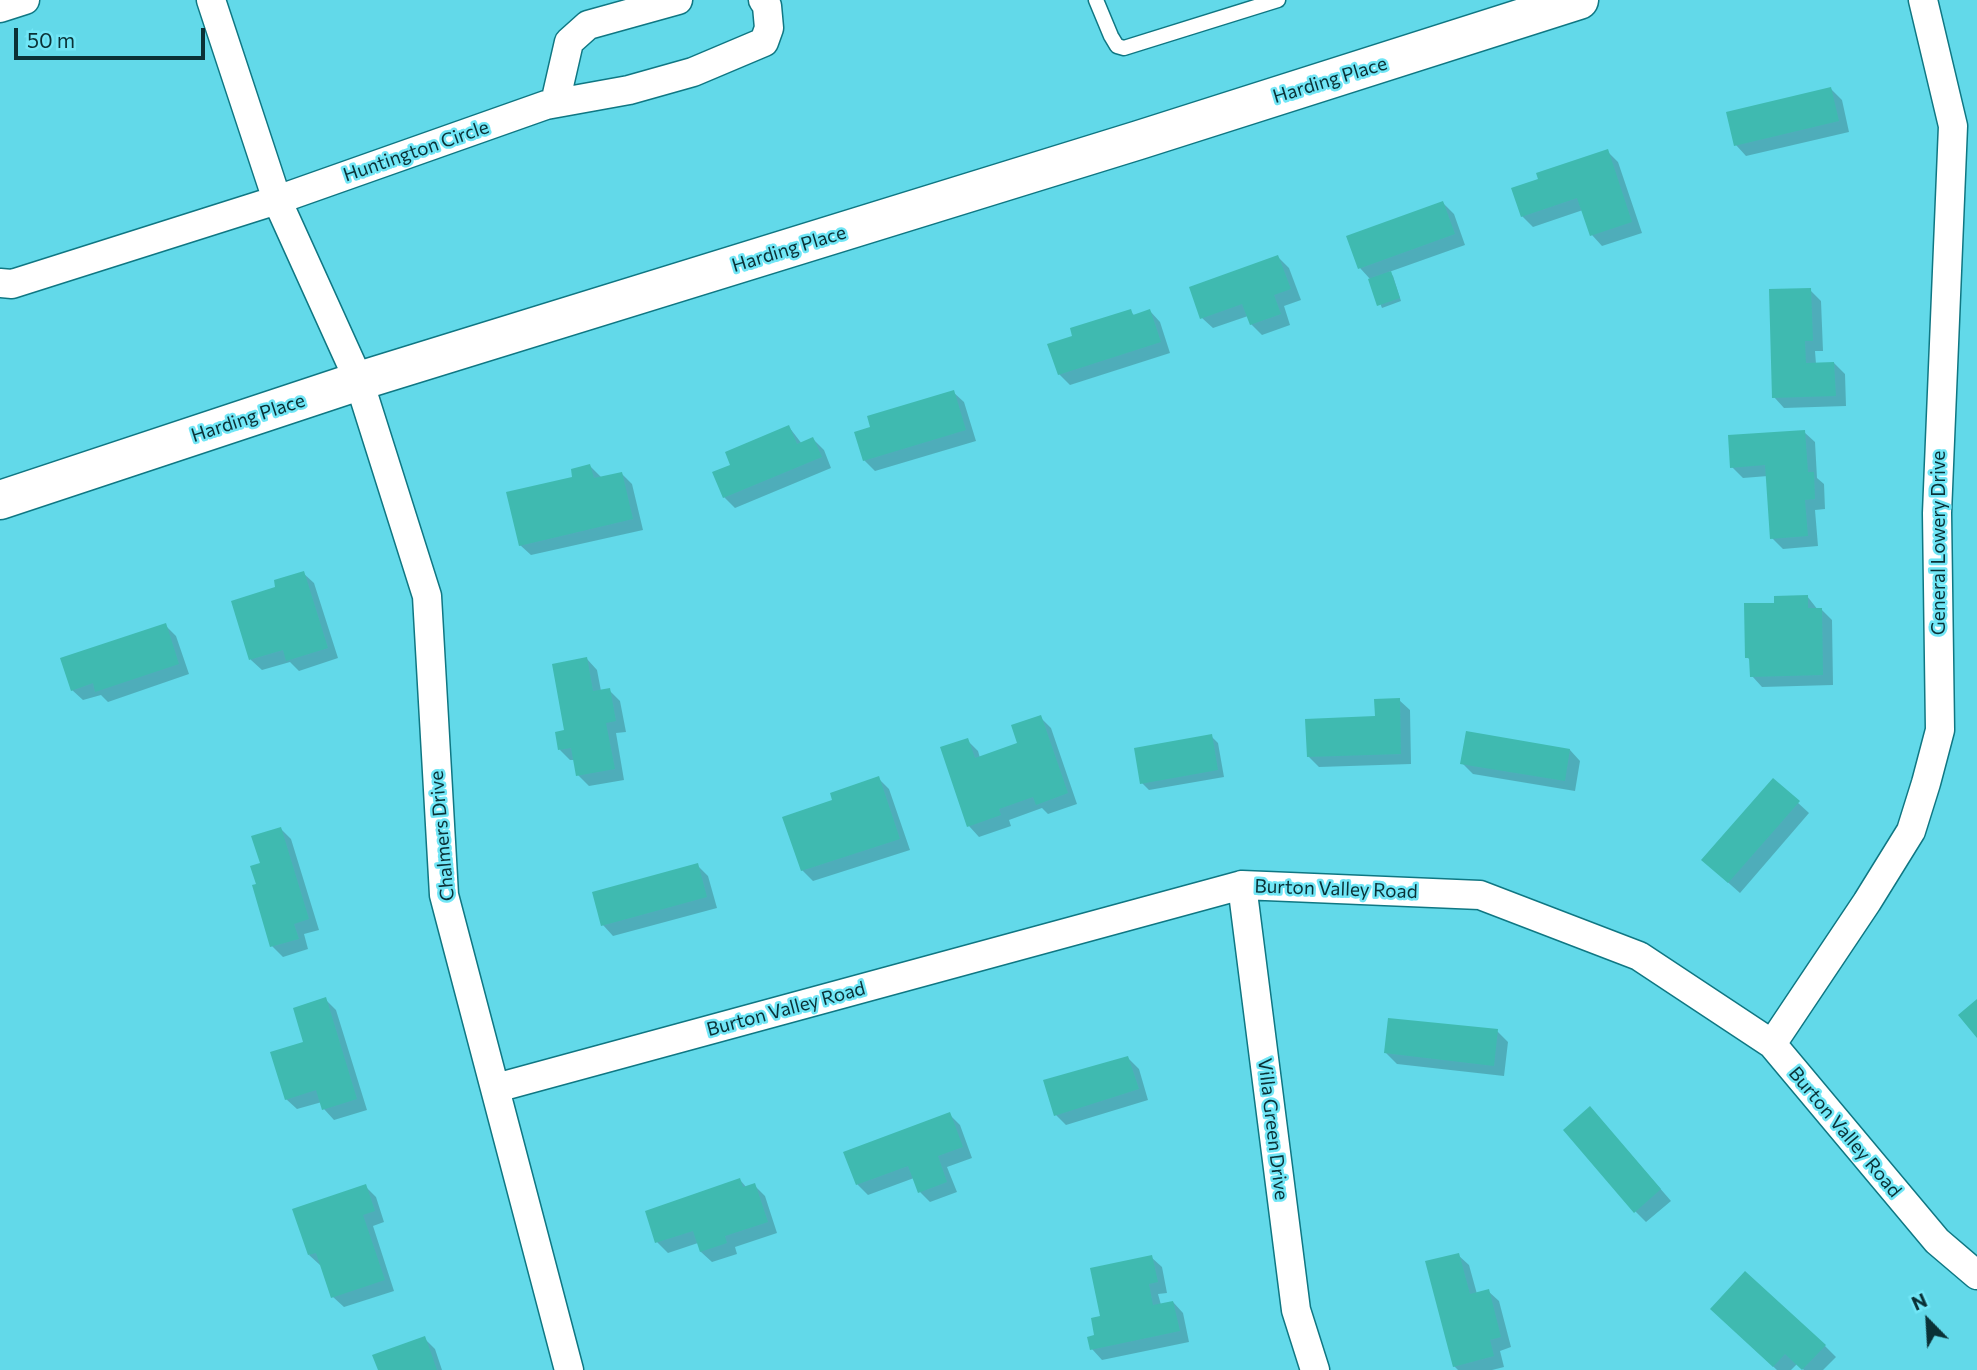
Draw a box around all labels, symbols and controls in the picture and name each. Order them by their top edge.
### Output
scale bar [18,14,208,58]
text: 50 m [27,27,75,52]
street label: Harding Place [1270,52,1390,108]
street label: Huntington Circle [340,115,492,187]
street label: Harding Place [729,221,849,277]
street label: Harding Place [188,389,308,447]
street label: General Lowery Drive [1928,451,1950,635]
street label: Chalmers Drive [425,770,459,902]
street label: Burton Valley Road [1254,875,1418,903]
street label: Burton Valley Road [704,977,868,1041]
street label: Villa Green Drive [1253,1057,1293,1201]
street label: Burton Valley Road [1784,1062,1906,1202]
north arrow [1893,1286,1963,1356]
text: N [1908,1288,1930,1315]

